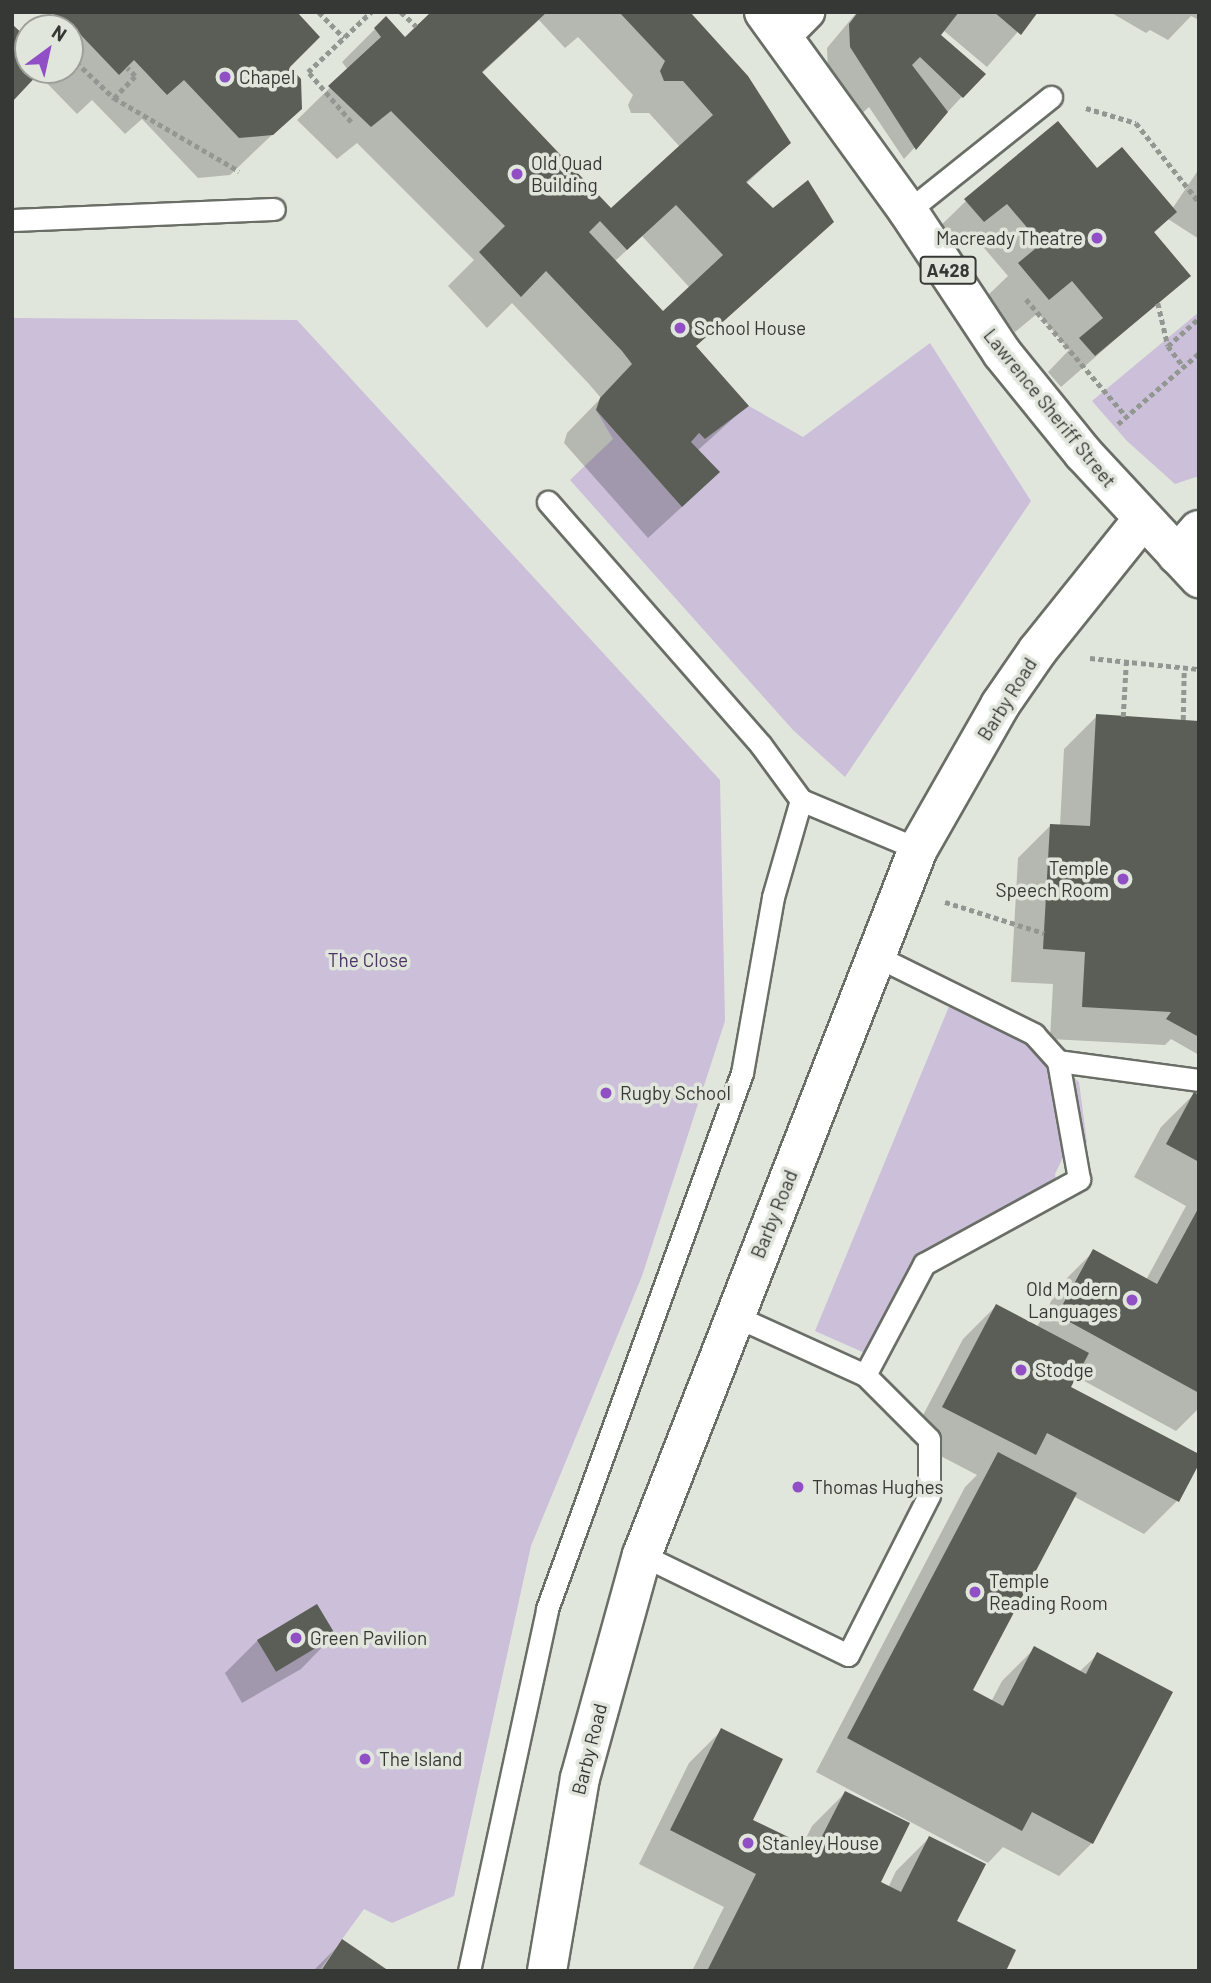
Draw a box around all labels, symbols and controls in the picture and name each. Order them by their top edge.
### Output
north arrow [14,14,84,84]
text: N [48,20,71,46]
place label: Chapel [239,66,295,88]
marker: Chapel [217,69,233,85]
place label: Old Quad Building [531,152,603,196]
marker: Old Quad Building [509,166,525,182]
place label: Macready Theatre [936,227,1083,249]
marker: Macready Theatre [1089,230,1105,246]
road number: A428 [918,256,978,284]
place label: School House [694,317,806,339]
marker: School House [672,320,688,336]
street label: Lawrence Sheriff Street [979,324,1121,492]
street label: Barby Road [973,653,1041,745]
place label: Temple Speech Room [995,857,1109,901]
marker: Temple Speech Room [1115,871,1131,887]
park label: The Close [328,949,408,971]
place label: Rugby School [620,1082,731,1104]
marker: Rugby School [598,1085,614,1101]
street label: Barby Road [746,1167,802,1261]
place label: Old Modern Languages [1026,1278,1118,1322]
marker: Old Modern Languages [1124,1292,1140,1308]
place label: Stodge [1035,1359,1094,1381]
marker: Stodge [1013,1362,1029,1378]
place label: Thomas Hughes [812,1476,944,1498]
marker: Thomas Hughes [790,1479,806,1495]
place label: Temple Reading Room [989,1570,1108,1614]
marker: Temple Reading Room [967,1584,983,1600]
place label: Green Pavilion [310,1627,427,1649]
marker: Green Pavilion [288,1630,304,1646]
street label: Barby Road [567,1701,611,1797]
place label: The Island [379,1748,462,1770]
marker: The Island [357,1751,373,1767]
place label: Stanley House [762,1832,879,1854]
marker: Stanley House [740,1835,756,1851]

